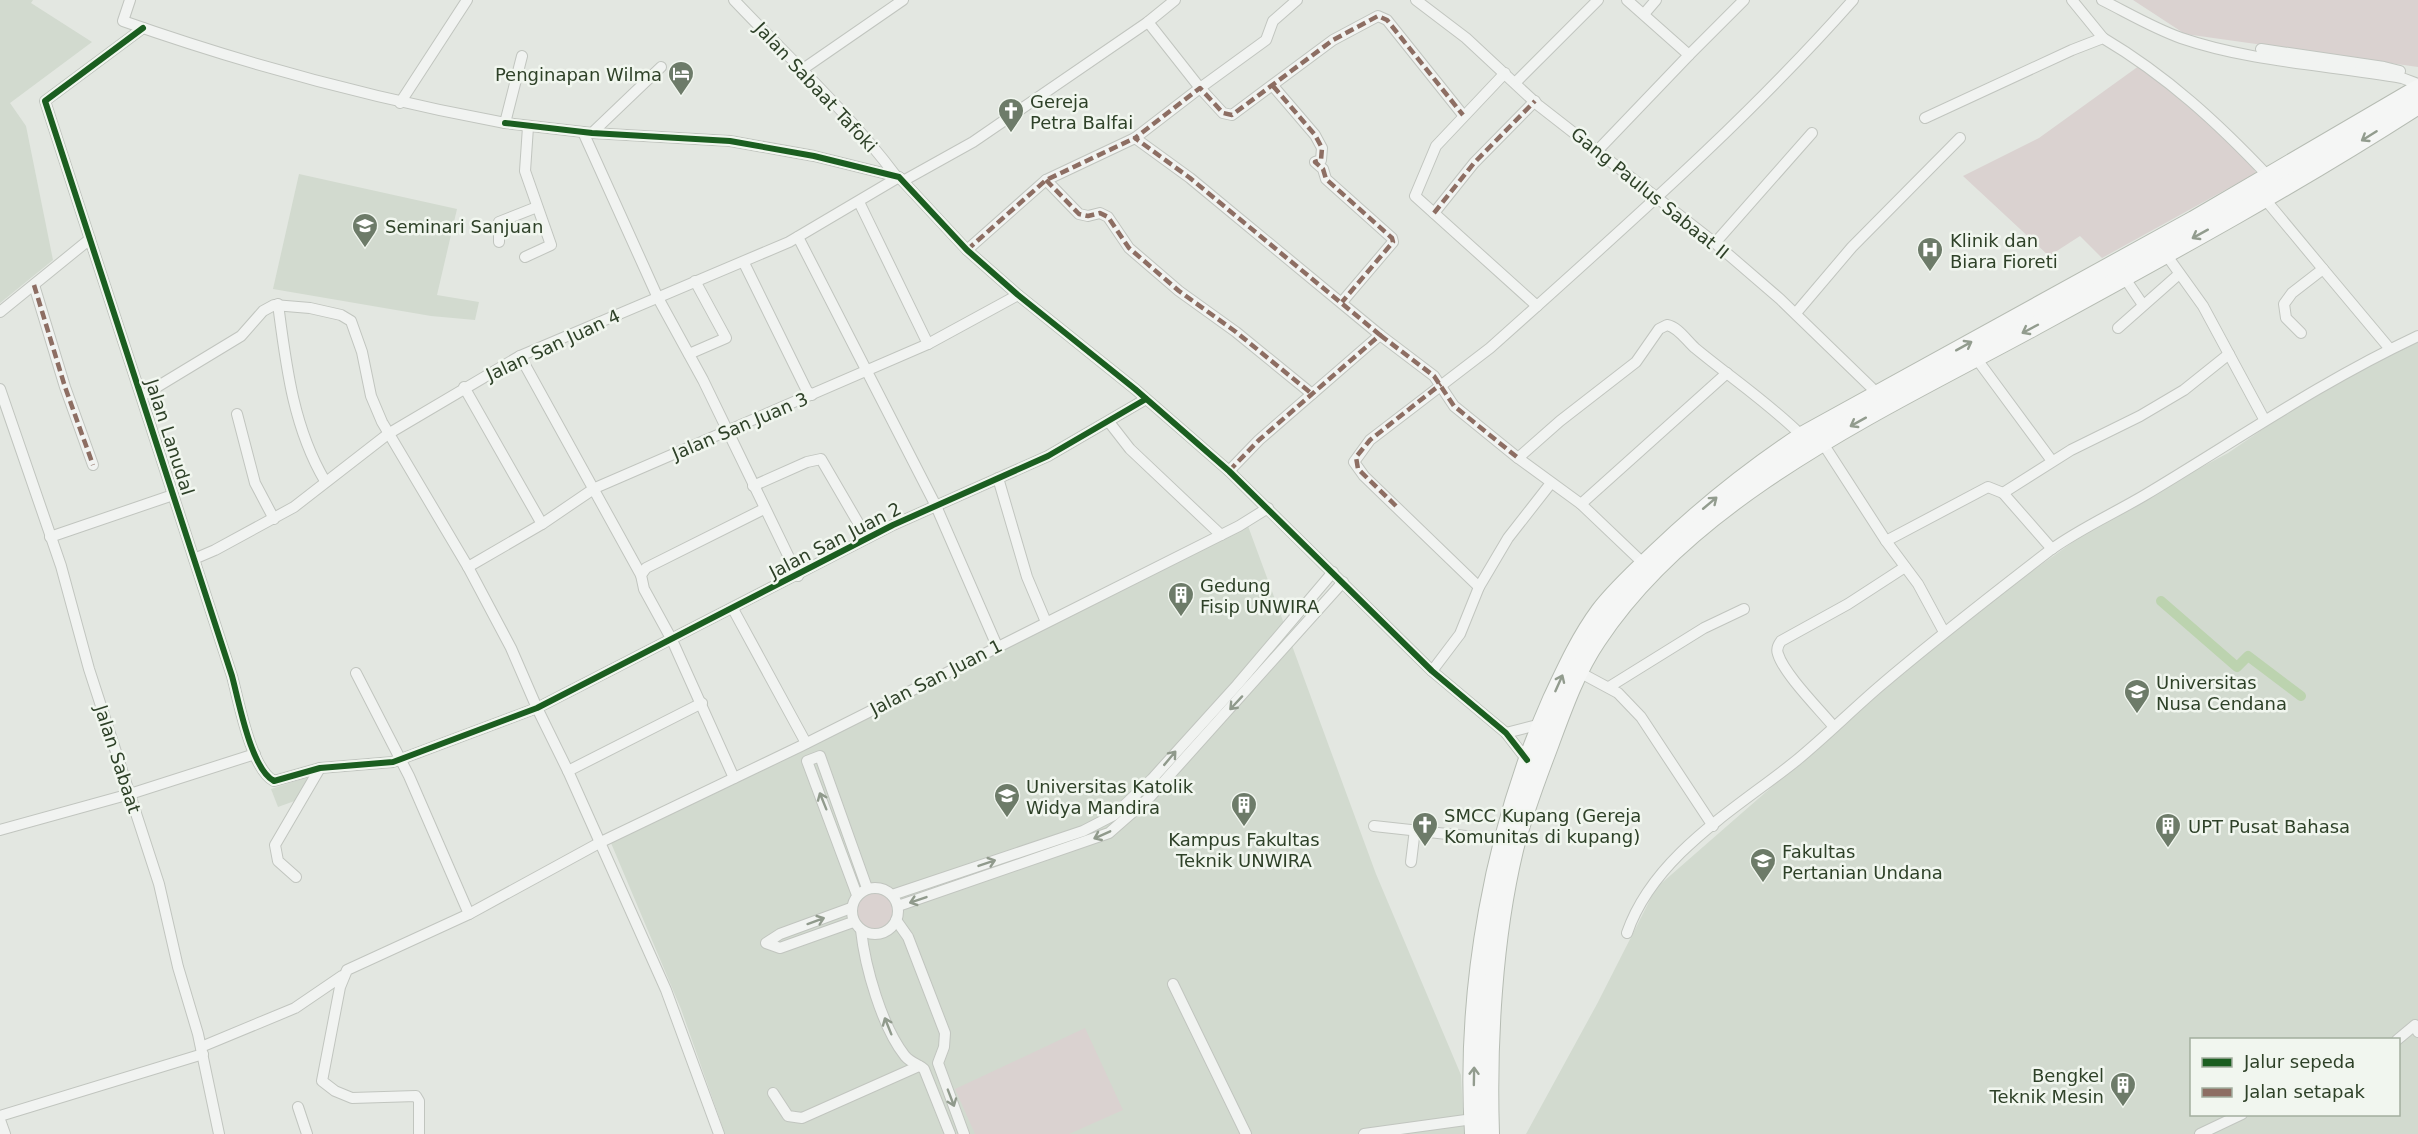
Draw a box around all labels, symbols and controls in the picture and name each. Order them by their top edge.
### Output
street label: Jalan Sabaat Tafoki [750,17,882,156]
hotel icon: Penginapan Wilma [666,59,696,97]
place label: Penginapan Wilma [495,64,662,85]
place label: Gereja Petra Balfai [1030,91,1133,133]
church icon: Gereja Petra Balfai [996,96,1026,134]
street label: Gang Paulus Sabaat II [1567,123,1733,263]
one-way arrow [2361,131,2378,143]
school or university icon: Seminari Sanjuan [350,211,380,249]
place label: Seminari Sanjuan [385,216,543,237]
one-way arrow [2192,228,2209,240]
place label: Klinik dan Biara Fioreti [1950,230,2058,272]
hospital icon: Klinik dan Biara Fioreti [1915,235,1945,273]
street label: Jalan San Juan 4 [482,305,623,386]
one-way arrow [2021,324,2039,335]
one-way arrow [1955,340,1973,351]
street label: Jalan Lanudal [141,375,199,498]
street label: Jalan San Juan 3 [668,388,811,464]
one-way arrow [1850,417,1868,428]
one-way arrow [1702,496,1717,510]
street label: Jalan San Juan 2 [765,498,905,583]
place label: Gedung Fisip UNWIRA [1200,575,1320,617]
building icon: Gedung Fisip UNWIRA [1166,580,1196,618]
street label: Jalan San Juan 1 [866,635,1006,720]
place label: Universitas Nusa Cendana [2156,672,2287,714]
one-way arrow [1555,674,1566,692]
school or university icon: Universitas Nusa Cendana [2122,677,2152,715]
one-way arrow [1229,696,1243,711]
street label: Jalan Sabaat [90,701,145,816]
one-way arrow [1163,751,1177,766]
place label: Universitas Katolik Widya Mandira [1026,776,1194,818]
school or university icon: Universitas Katolik Widya Mandira [992,781,1022,819]
building icon: Kampus Fakultas Teknik UNWIRA [1229,790,1259,828]
one-way arrow [816,792,827,811]
place label: SMCC Kupang (Gereja Komunitas di kupang) [1444,805,1641,847]
church icon: SMCC Kupang (Gereja Komunitas di kupang) [1410,810,1440,848]
building icon: UPT Pusat Bahasa [2153,811,2183,849]
place label: UPT Pusat Bahasa [2188,816,2350,837]
place label: Kampus Fakultas Teknik UNWIRA [1168,829,1320,871]
one-way arrow [1093,830,1111,842]
place label: Fakultas Pertanian Undana [1782,841,1943,883]
school or university icon: Fakultas Pertanian Undana [1748,846,1778,884]
one-way arrow [977,856,996,867]
one-way arrow [909,895,928,906]
one-way arrow [806,914,824,925]
one-way arrow [882,1017,893,1035]
legend [2190,1038,2400,1116]
text: Jalur sepeda [2243,1051,2355,1072]
place label: Bengkel Teknik Mesin [1989,1065,2104,1107]
one-way arrow [1468,1066,1480,1086]
building icon: Bengkel Teknik Mesin [2108,1070,2138,1108]
text: Jalan setapak [2243,1081,2365,1102]
one-way arrow [946,1089,957,1107]

